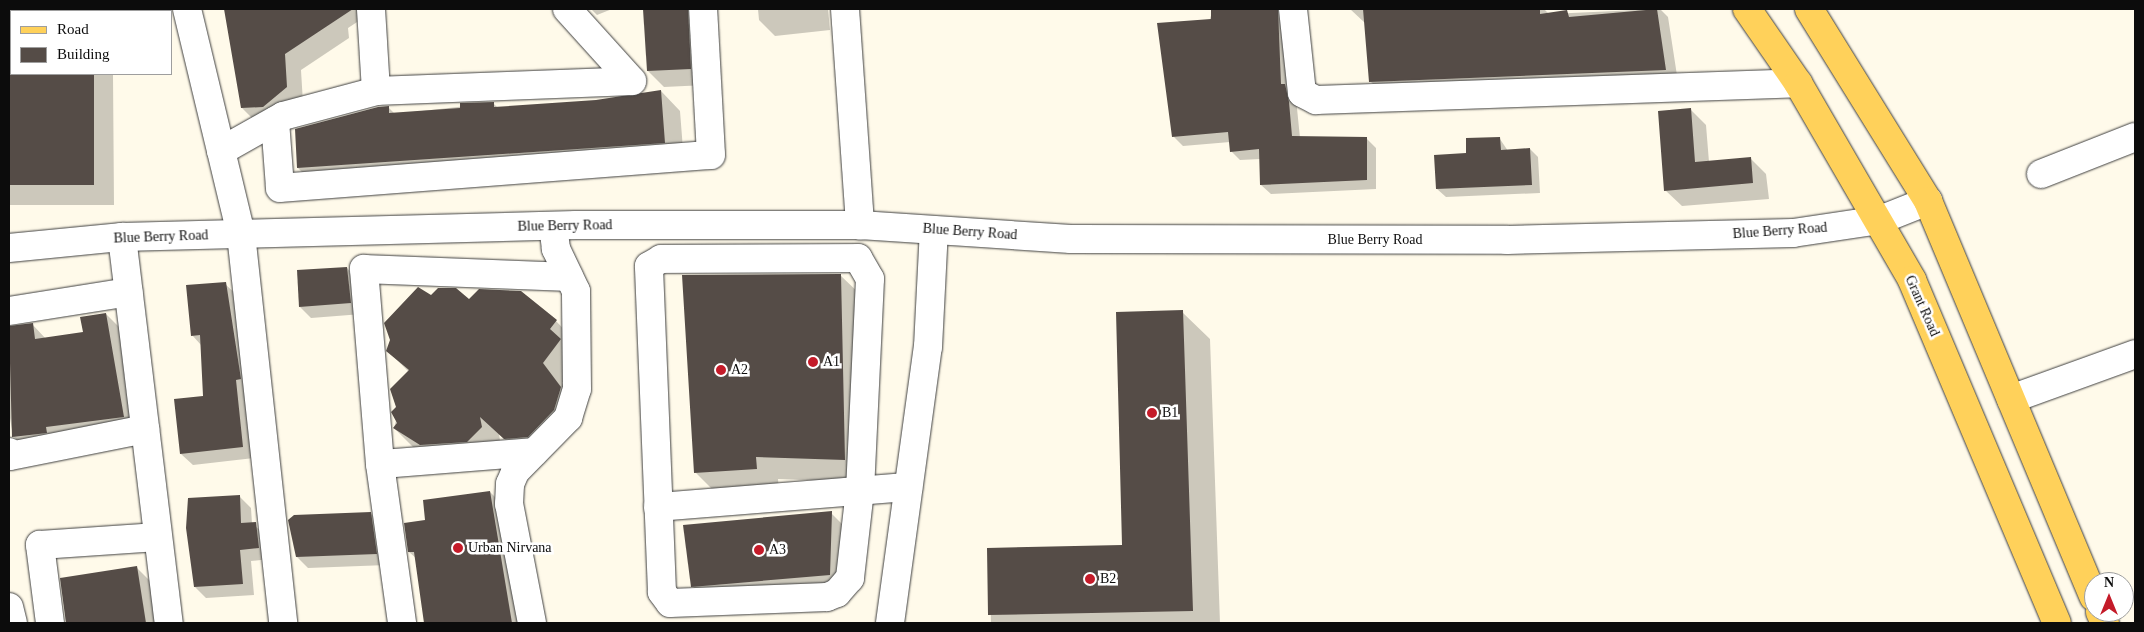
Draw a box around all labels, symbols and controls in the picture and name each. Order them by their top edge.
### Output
legend [10,10,172,75]
text: Road [57,21,89,37]
text: Building [57,46,110,62]
street label: Blue Berry Road [517,217,613,235]
street label: Blue Berry Road [1732,219,1828,243]
street label: Blue Berry Road [922,220,1018,244]
street label: Blue Berry Road [113,227,209,247]
street label: Blue Berry Road [1328,232,1422,248]
street label: Grant Road [1901,273,1943,339]
place label: A1 [823,354,840,370]
marker: A1 [807,356,819,368]
place label: A2 [731,362,748,378]
marker: A2 [715,364,727,376]
place label: B1 [1162,405,1178,421]
marker: B1 [1146,407,1158,419]
place label: Urban Nirvana [468,540,552,556]
marker: Urban Nirvana [452,542,464,554]
place label: A3 [769,542,786,558]
marker: A3 [753,544,765,556]
place label: B2 [1100,571,1116,587]
north arrow [2084,572,2134,622]
marker: B2 [1084,573,1096,585]
text: N [2104,575,2114,590]

